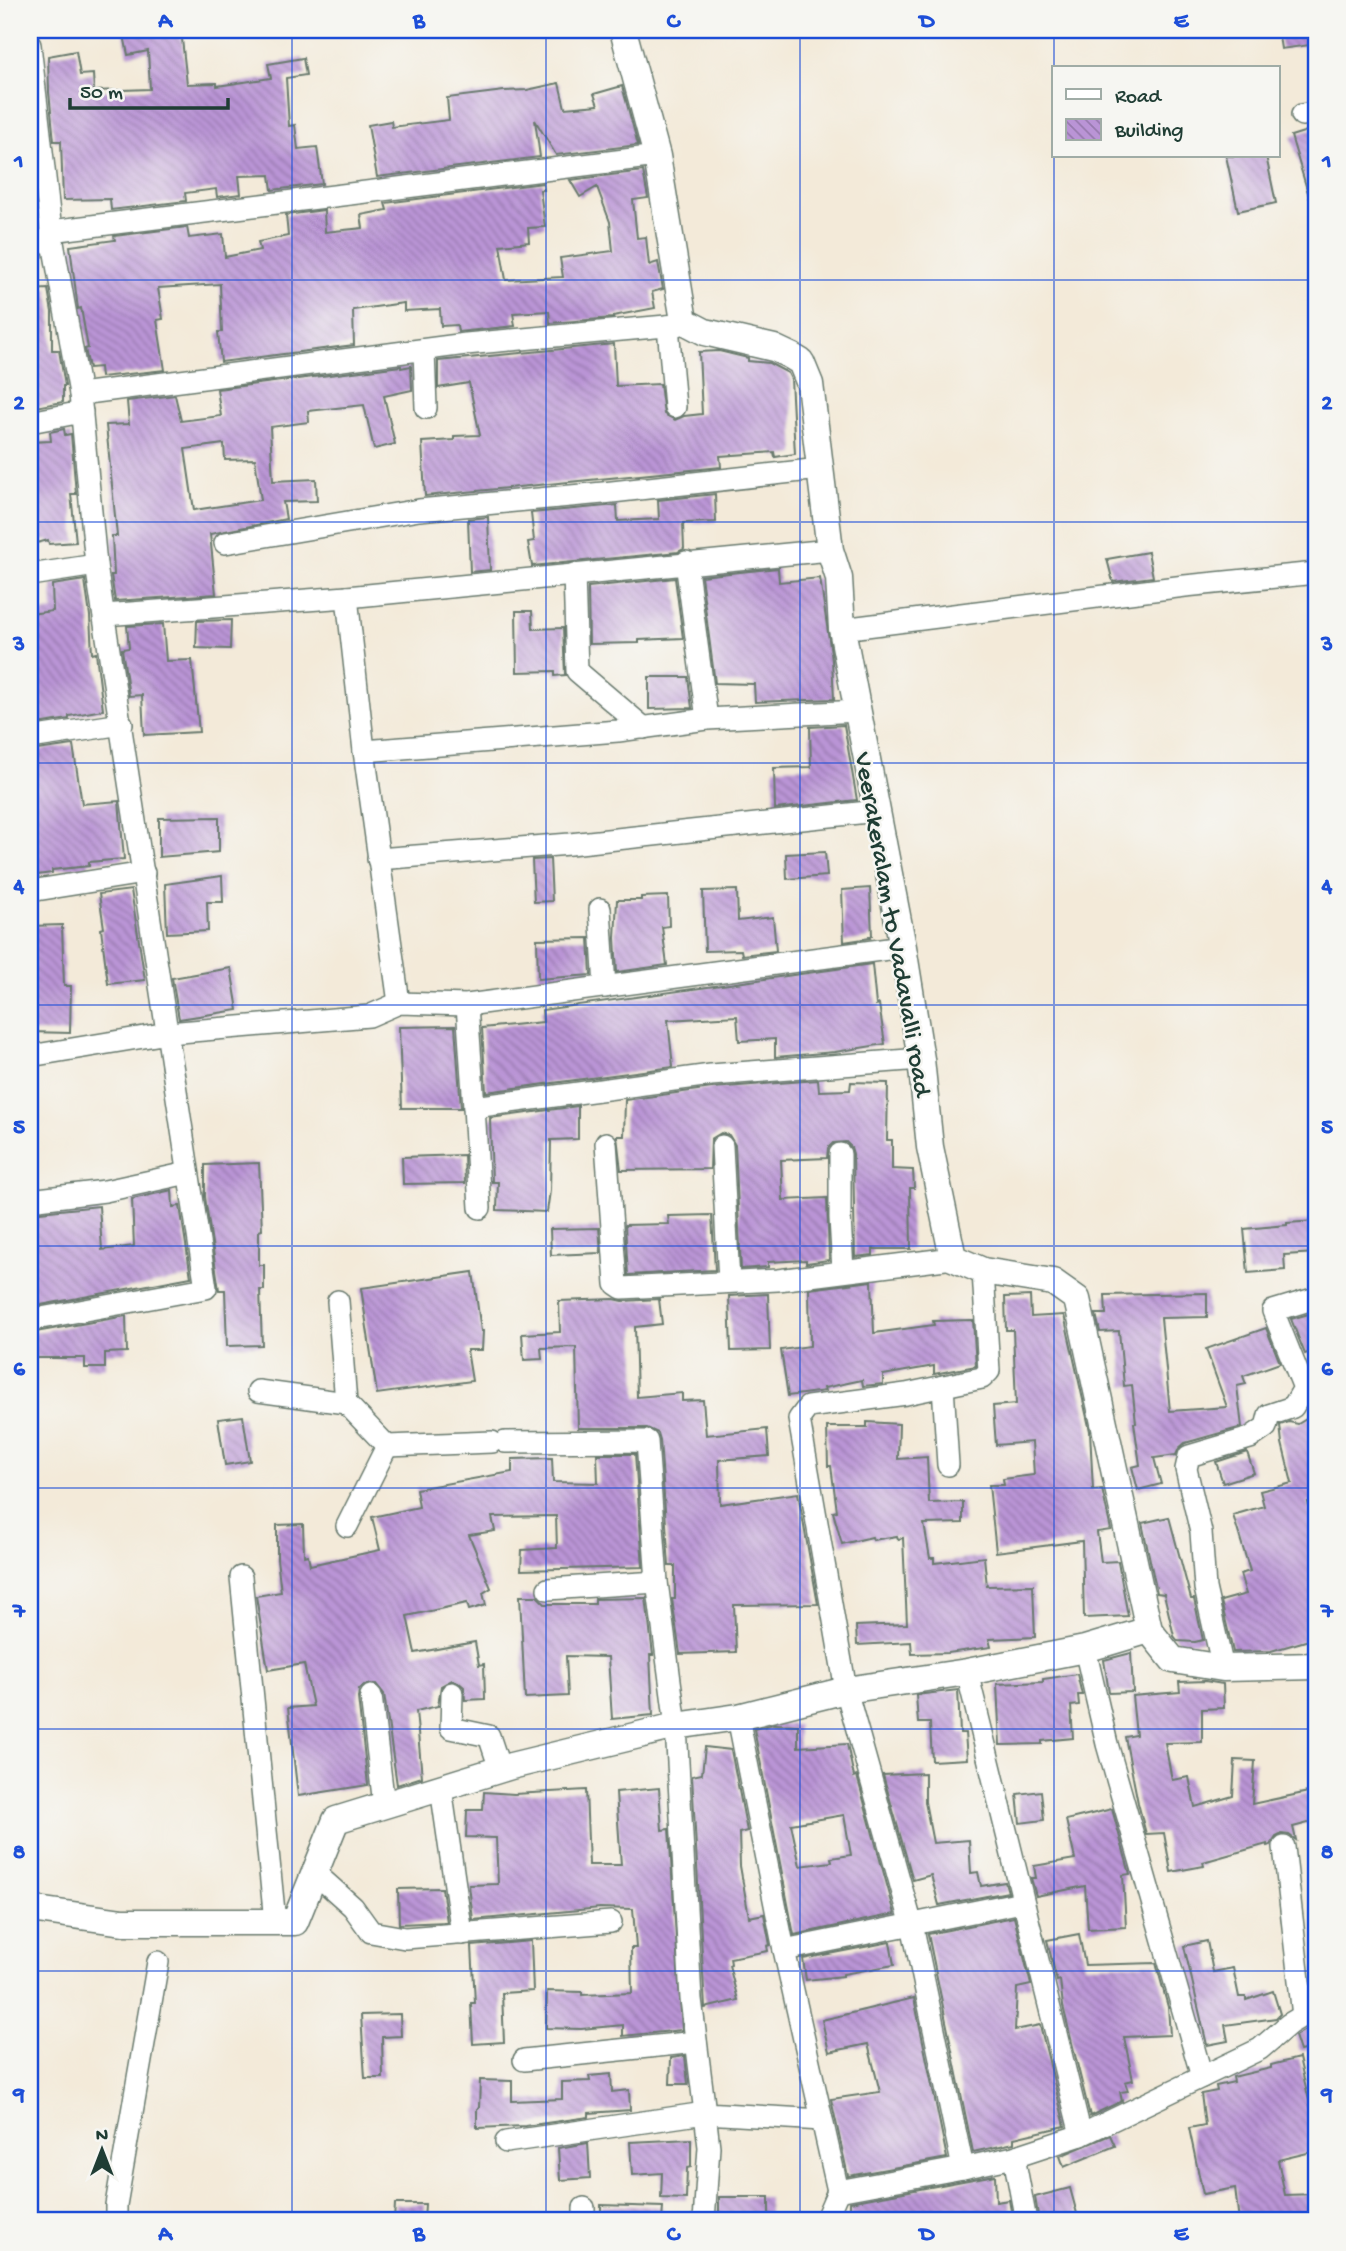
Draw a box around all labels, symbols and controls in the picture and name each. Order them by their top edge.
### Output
text: A [157,9,173,36]
text: B [412,9,426,36]
text: C [667,9,682,36]
text: D [918,9,936,36]
text: E [1174,9,1190,36]
scale bar [70,66,228,110]
legend [1052,66,1280,158]
text: 50 m [80,82,123,107]
text: Road [1115,86,1163,111]
text: Building [1114,120,1184,145]
text: 1 [13,149,24,176]
text: 1 [1321,149,1332,176]
text: 2 [13,391,25,418]
text: 2 [1321,391,1333,418]
text: 3 [12,632,25,659]
text: 3 [1320,632,1333,659]
street label: Veerakeralam to Vadavalli road [845,749,936,1101]
text: 4 [13,874,25,901]
text: 4 [1321,874,1333,901]
text: 5 [13,1115,25,1142]
text: 5 [1321,1115,1333,1142]
text: 6 [13,1357,26,1384]
text: 6 [1321,1357,1334,1384]
text: 7 [12,1599,26,1626]
text: 7 [1320,1599,1334,1626]
text: 8 [13,1840,26,1867]
text: 8 [1321,1840,1334,1867]
text: 9 [12,2082,25,2109]
text: 9 [1320,2082,1333,2109]
north arrow [66,2114,136,2184]
text: N [96,2125,108,2148]
text: A [157,2222,173,2249]
text: B [412,2222,426,2249]
text: C [667,2222,682,2249]
text: D [918,2222,936,2249]
text: E [1174,2222,1190,2249]

